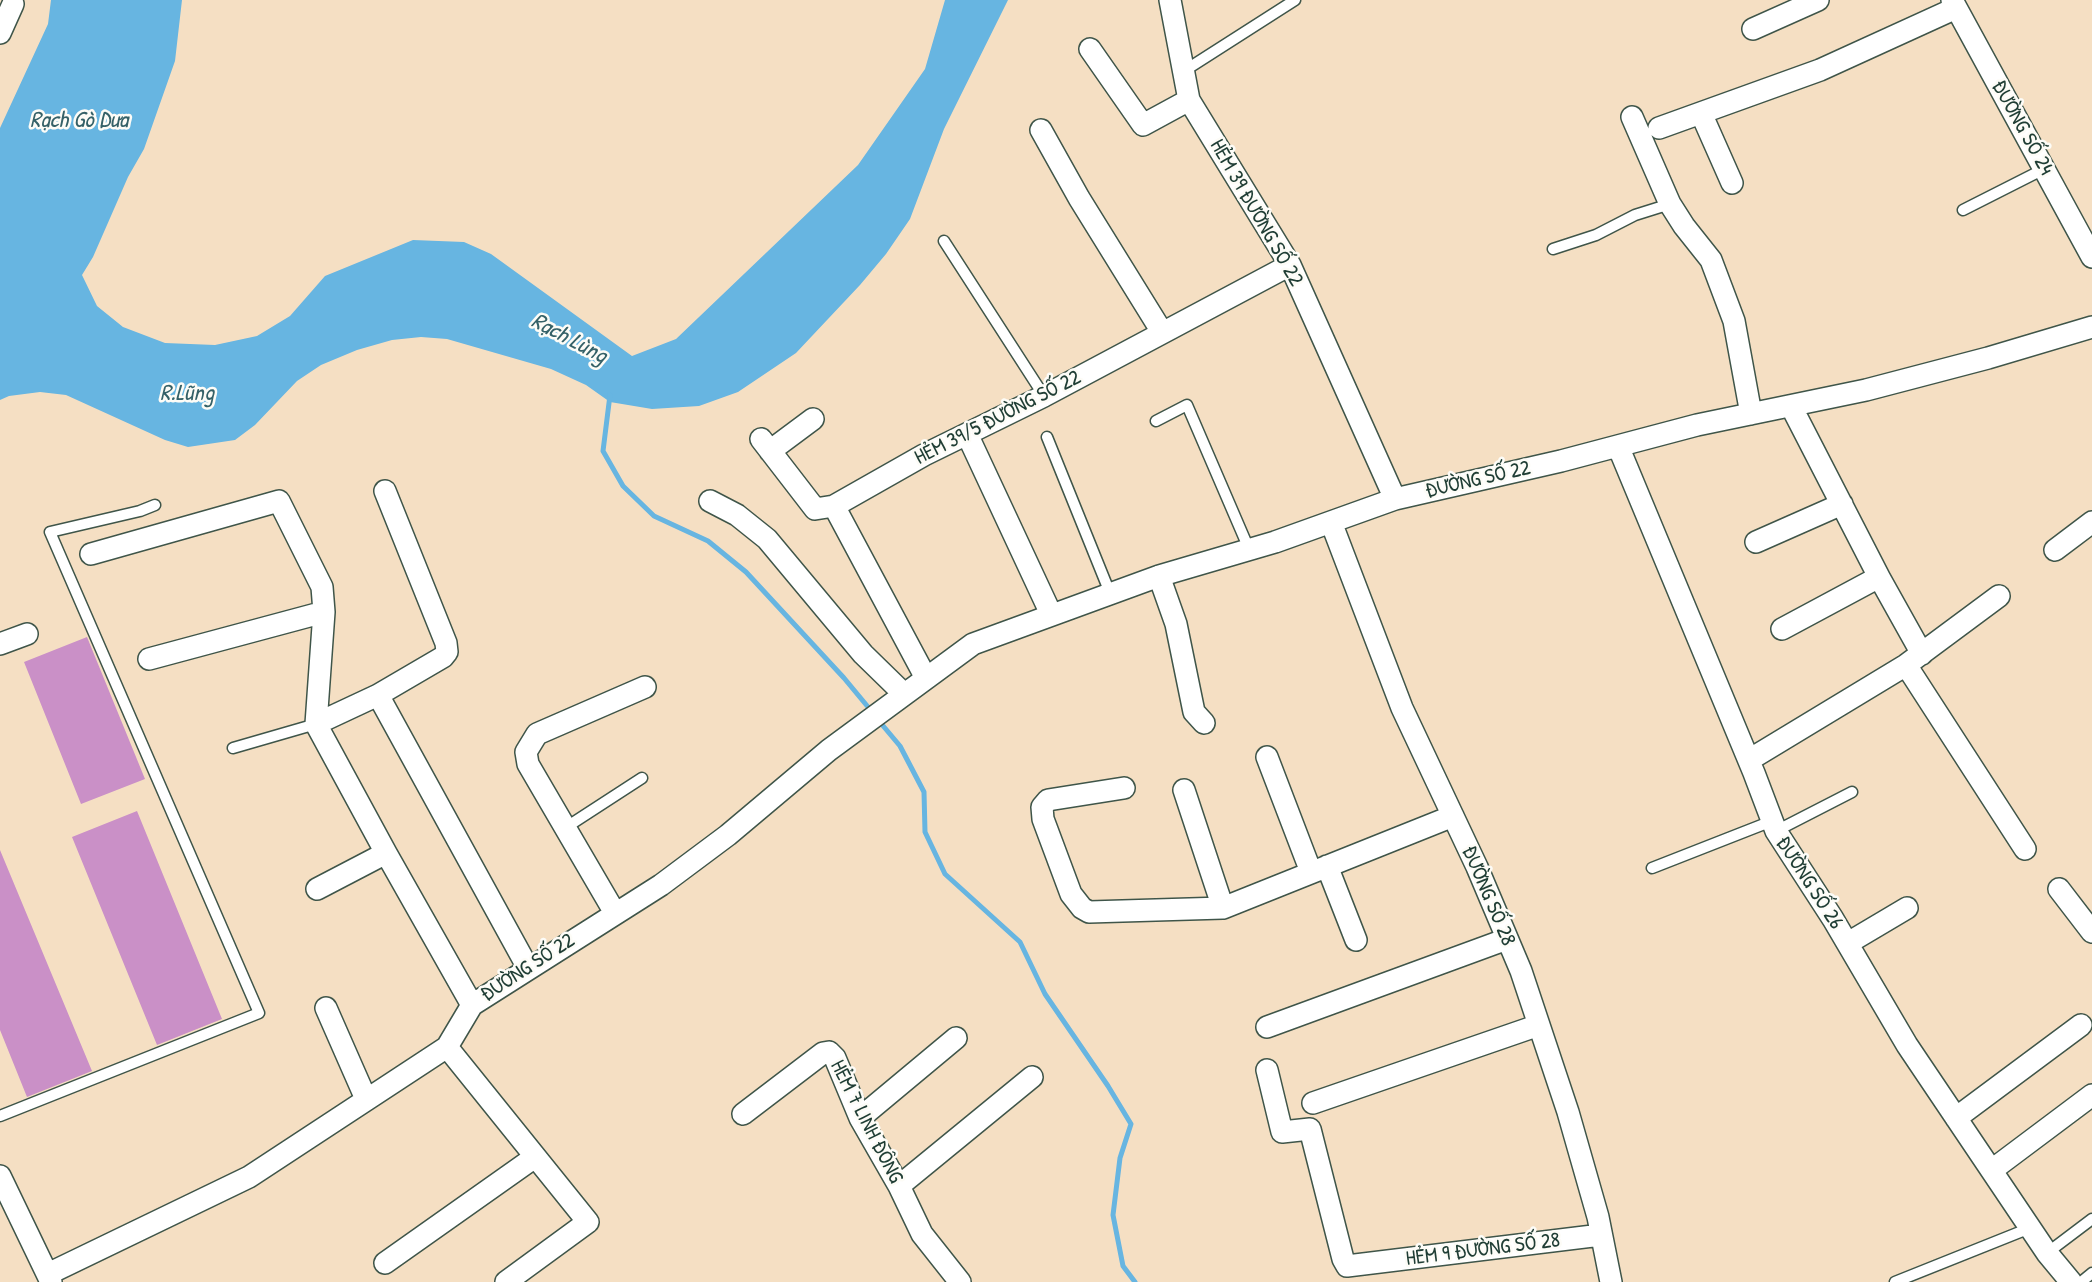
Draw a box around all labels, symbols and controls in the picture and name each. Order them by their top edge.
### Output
street label: ĐƯỜNG SỐ 24 [1986,76,2058,180]
water label: Rạch Gò Dưa [30,107,128,135]
street label: HẺM 39 ĐƯỜNG SỐ 22 [1204,135,1308,291]
water label: Rạch Lùng [526,308,612,370]
street label: HẺM 39/5 ĐƯỜNG SỐ 22 [911,365,1085,471]
water label: R.Lũng [160,380,214,408]
street label: ĐƯỜNG SỐ 22 [1423,456,1533,504]
street label: ĐƯỜNG SỐ 26 [1770,832,1848,934]
street label: ĐƯỜNG SỐ 28 [1456,842,1520,950]
street label: ĐƯỜNG SỐ 22 [476,928,580,1008]
street label: HẺM 7 LINH ĐÔNG [824,1056,908,1188]
street label: HẺM 9 ĐƯỜNG SỐ 28 [1405,1228,1561,1272]

